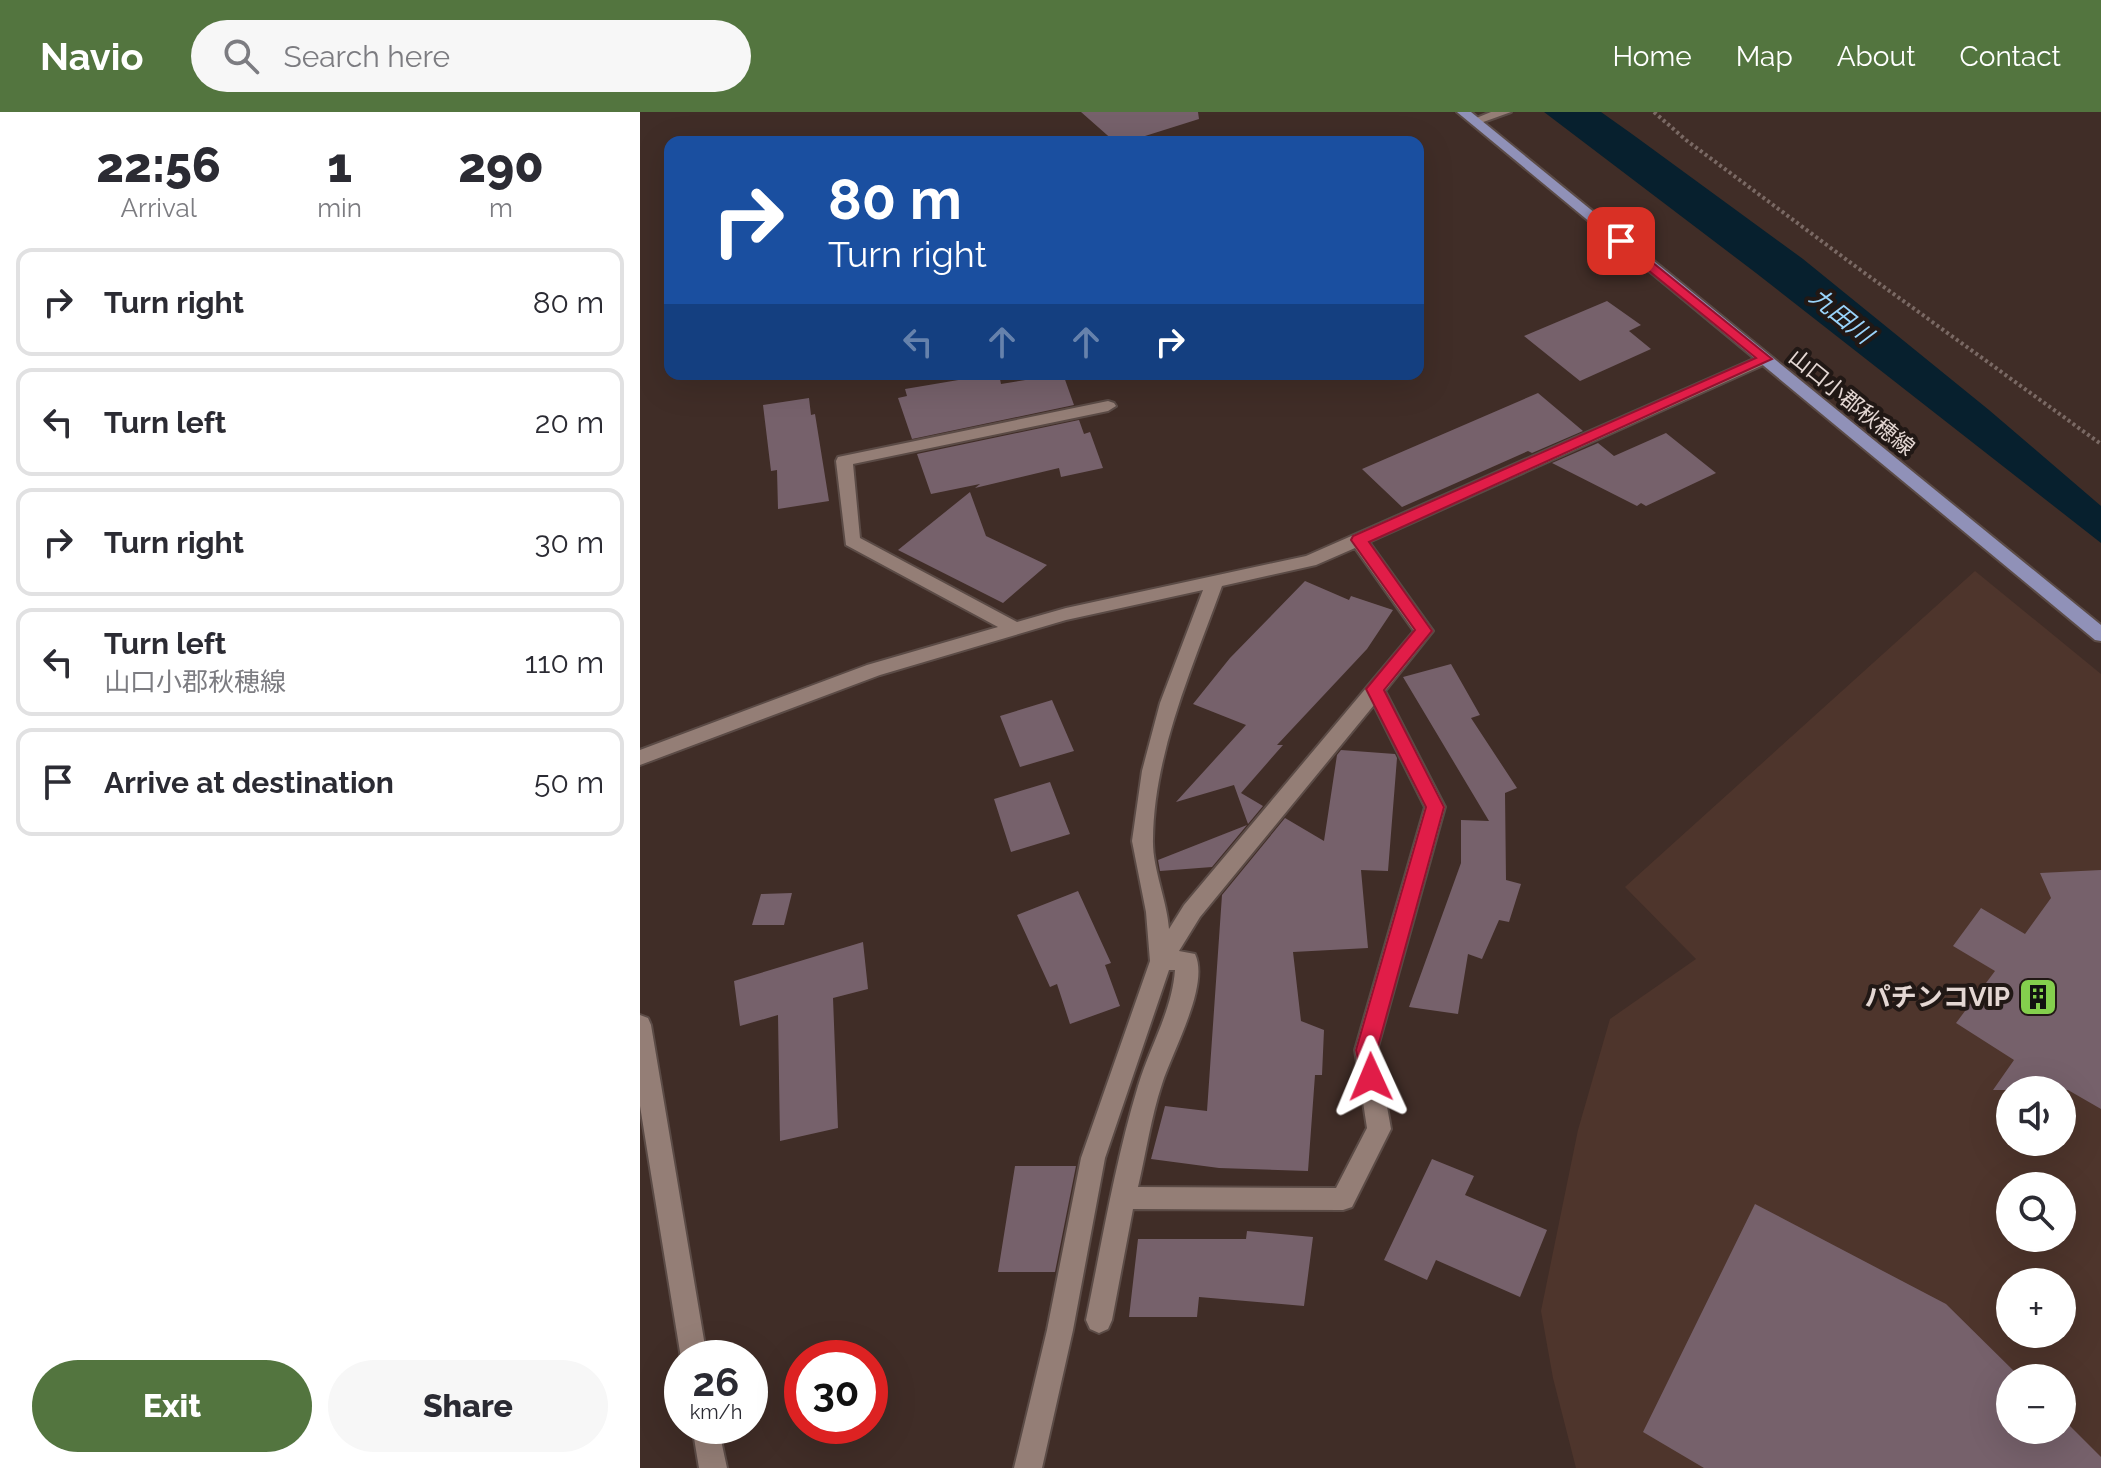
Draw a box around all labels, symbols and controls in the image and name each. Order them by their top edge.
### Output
search box [191,20,751,92]
text: Navio [40,34,143,79]
icon: search [219,34,263,78]
text: Search here [283,39,450,74]
text: Home [1612,40,1692,73]
text: Map [1736,40,1793,73]
text: About [1837,40,1916,73]
text: Contact [1960,40,2061,73]
text: 22:56 [96,137,221,193]
text: 1 [327,137,352,193]
text: 290 [458,137,544,193]
text: 80 m [828,166,962,232]
icon: right [696,168,800,272]
text: Arrival [120,193,197,223]
text: min [317,193,362,223]
text: m [489,193,513,223]
pin [1587,207,1655,275]
icon: arrive [1599,219,1643,263]
text: Turn right [828,233,987,275]
icon: right [36,280,80,324]
water label: 九田川 [1804,282,1881,351]
text: Turn right [104,285,244,320]
text: 80 m [533,285,604,320]
icon: left [896,320,940,364]
icon: ahead [980,320,1024,364]
icon: ahead [1064,320,1108,364]
icon: right [1148,320,1192,364]
street label: 山口小郡秋穂線 [1784,343,1920,461]
icon: left [36,400,80,444]
text: Turn left [104,405,226,440]
text: 20 m [535,405,604,440]
icon: right [36,520,80,564]
text: Turn right [104,525,244,560]
text: 30 m [534,525,604,560]
text: Turn left [104,626,226,661]
icon: left [36,640,80,684]
text: 110 m [525,645,604,680]
text: 山口小郡秋穂線 [104,667,286,697]
icon: arrive [36,760,80,804]
text: Arrive at destination [104,765,394,800]
text: 50 m [534,765,604,800]
building icon: パチンコVIP [2017,976,2059,1018]
place label: パチンコVIP [1865,982,2010,1012]
position arrow [1329,1035,1413,1119]
map controls [1996,1076,2076,1444]
button: sound [1996,1076,2076,1156]
button: search [1996,1172,2076,1252]
button: + [1996,1268,2076,1348]
speed limit sign: 30 [784,1340,888,1444]
text: 26 [693,1358,739,1405]
button: Exit [32,1360,312,1452]
button: Share [328,1360,608,1452]
button: − [1996,1364,2076,1444]
text: km/h [690,1400,742,1424]

